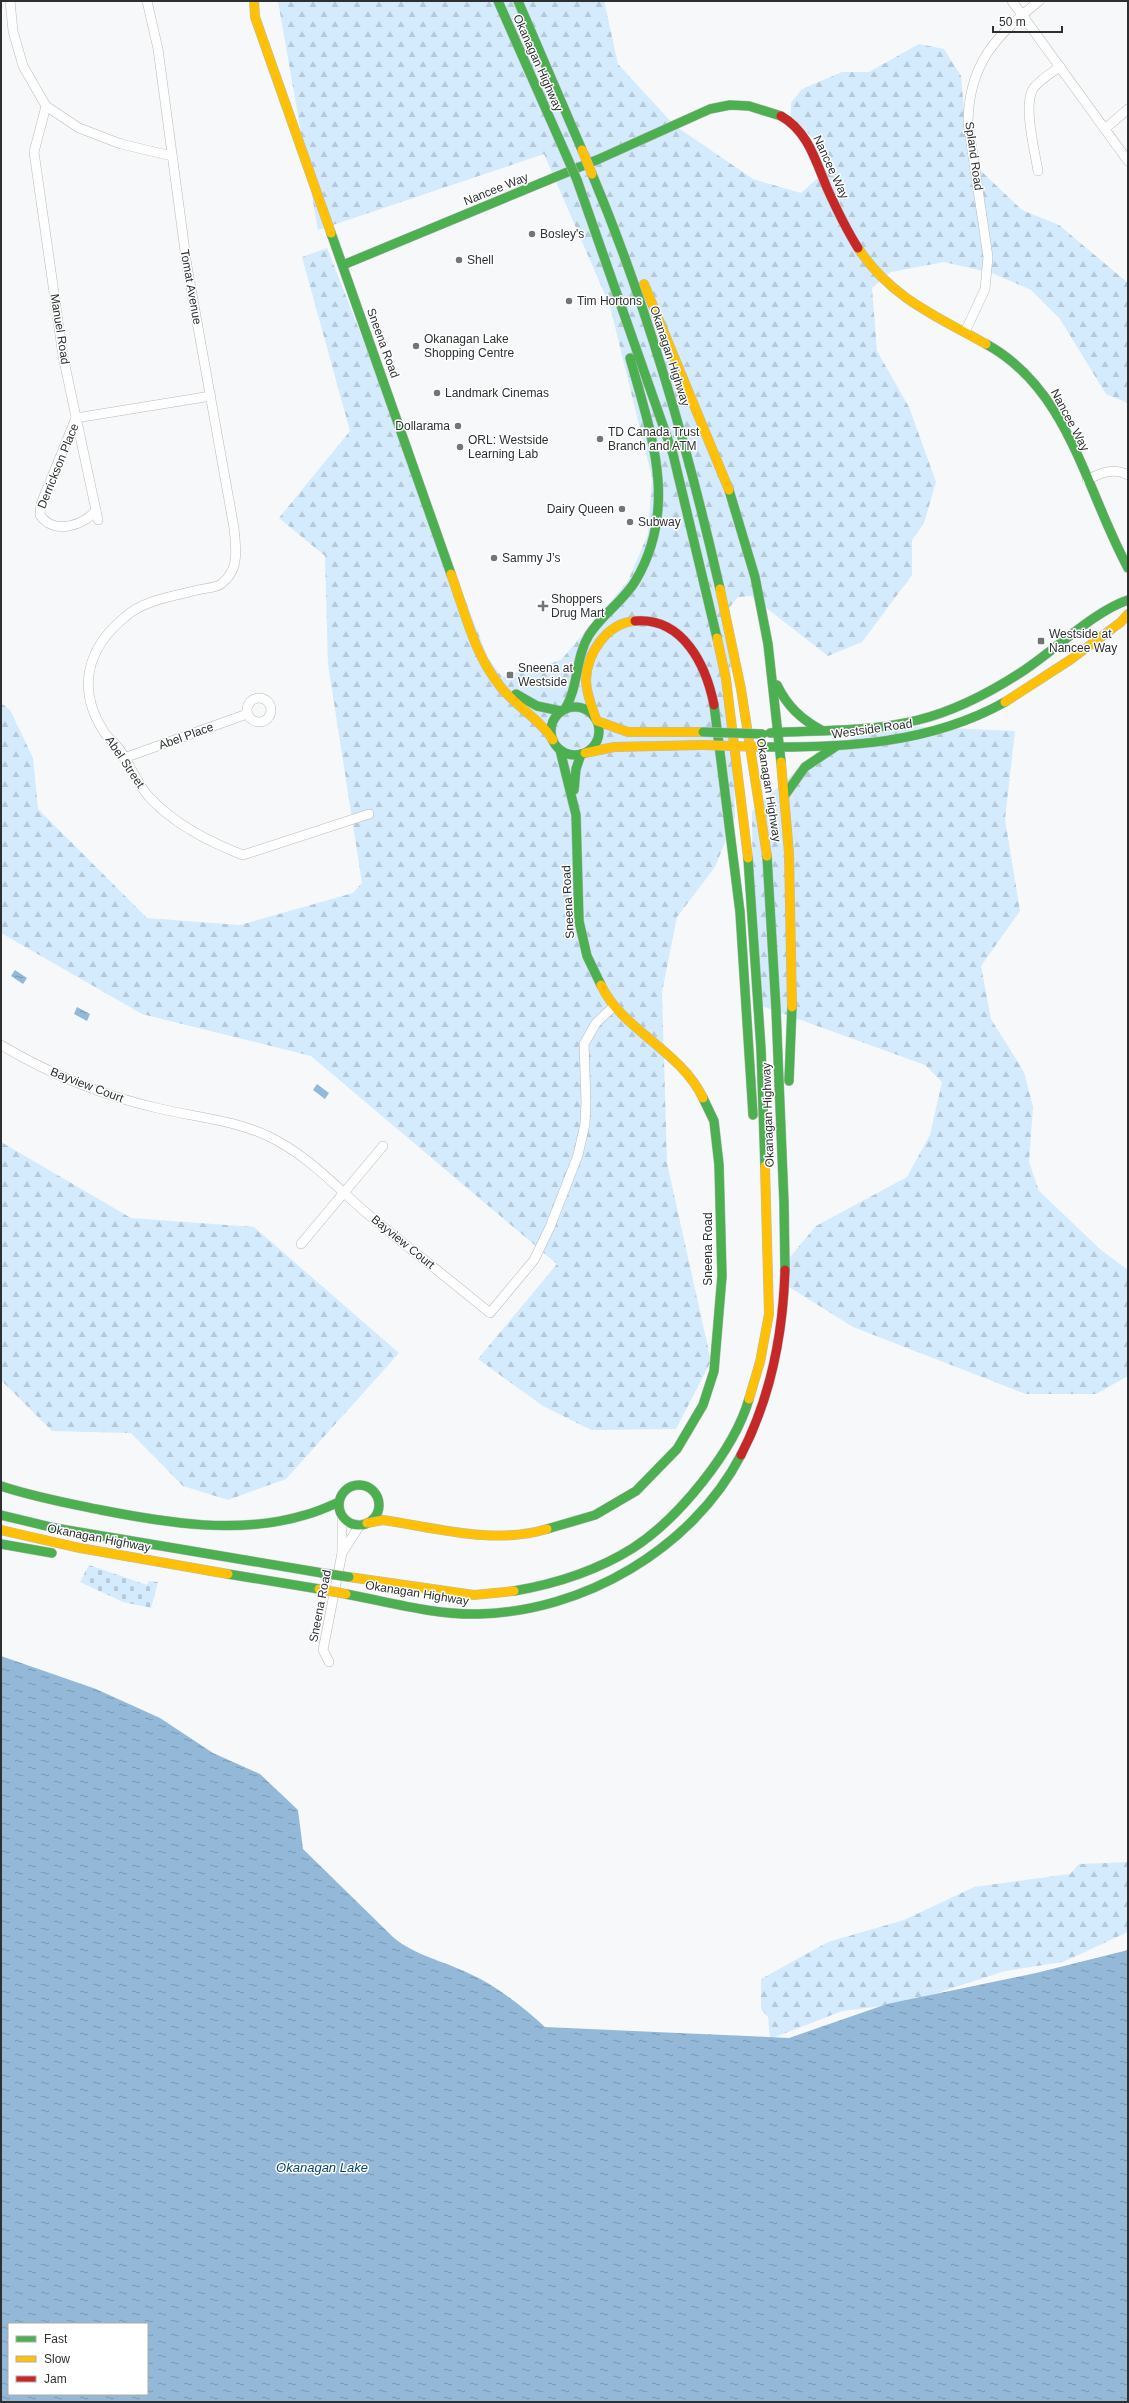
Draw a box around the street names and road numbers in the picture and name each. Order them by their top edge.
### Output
street label: Okanagan Highway [510,12,566,114]
street label: Spland Road [962,121,986,191]
street label: Nancee Way [810,133,852,201]
street label: Nancee Way [462,170,530,208]
street label: Tomat Avenue [178,248,205,326]
street label: Manuel Road [48,293,72,365]
street label: Okanagan Highway [647,304,693,408]
street label: Sneena Road [364,306,402,380]
street label: Nancee Way [1048,387,1092,453]
street label: Derrickson Place [35,421,82,511]
street label: Westside Road [831,716,913,742]
street label: Abel Place [157,720,216,752]
street label: Abel Street [103,733,148,791]
street label: Okanagan Highway [754,737,784,843]
street label: Sneena Road [559,865,577,939]
street label: Okanagan Highway [759,1062,777,1168]
street label: Bayview Court [48,1065,126,1106]
street label: Bayview Court [369,1212,438,1272]
street label: Sneena Road [701,1212,715,1286]
street label: Okanagan Highway [46,1521,152,1555]
street label: Sneena Road [306,1569,334,1643]
street label: Okanagan Highway [364,1578,470,1608]

